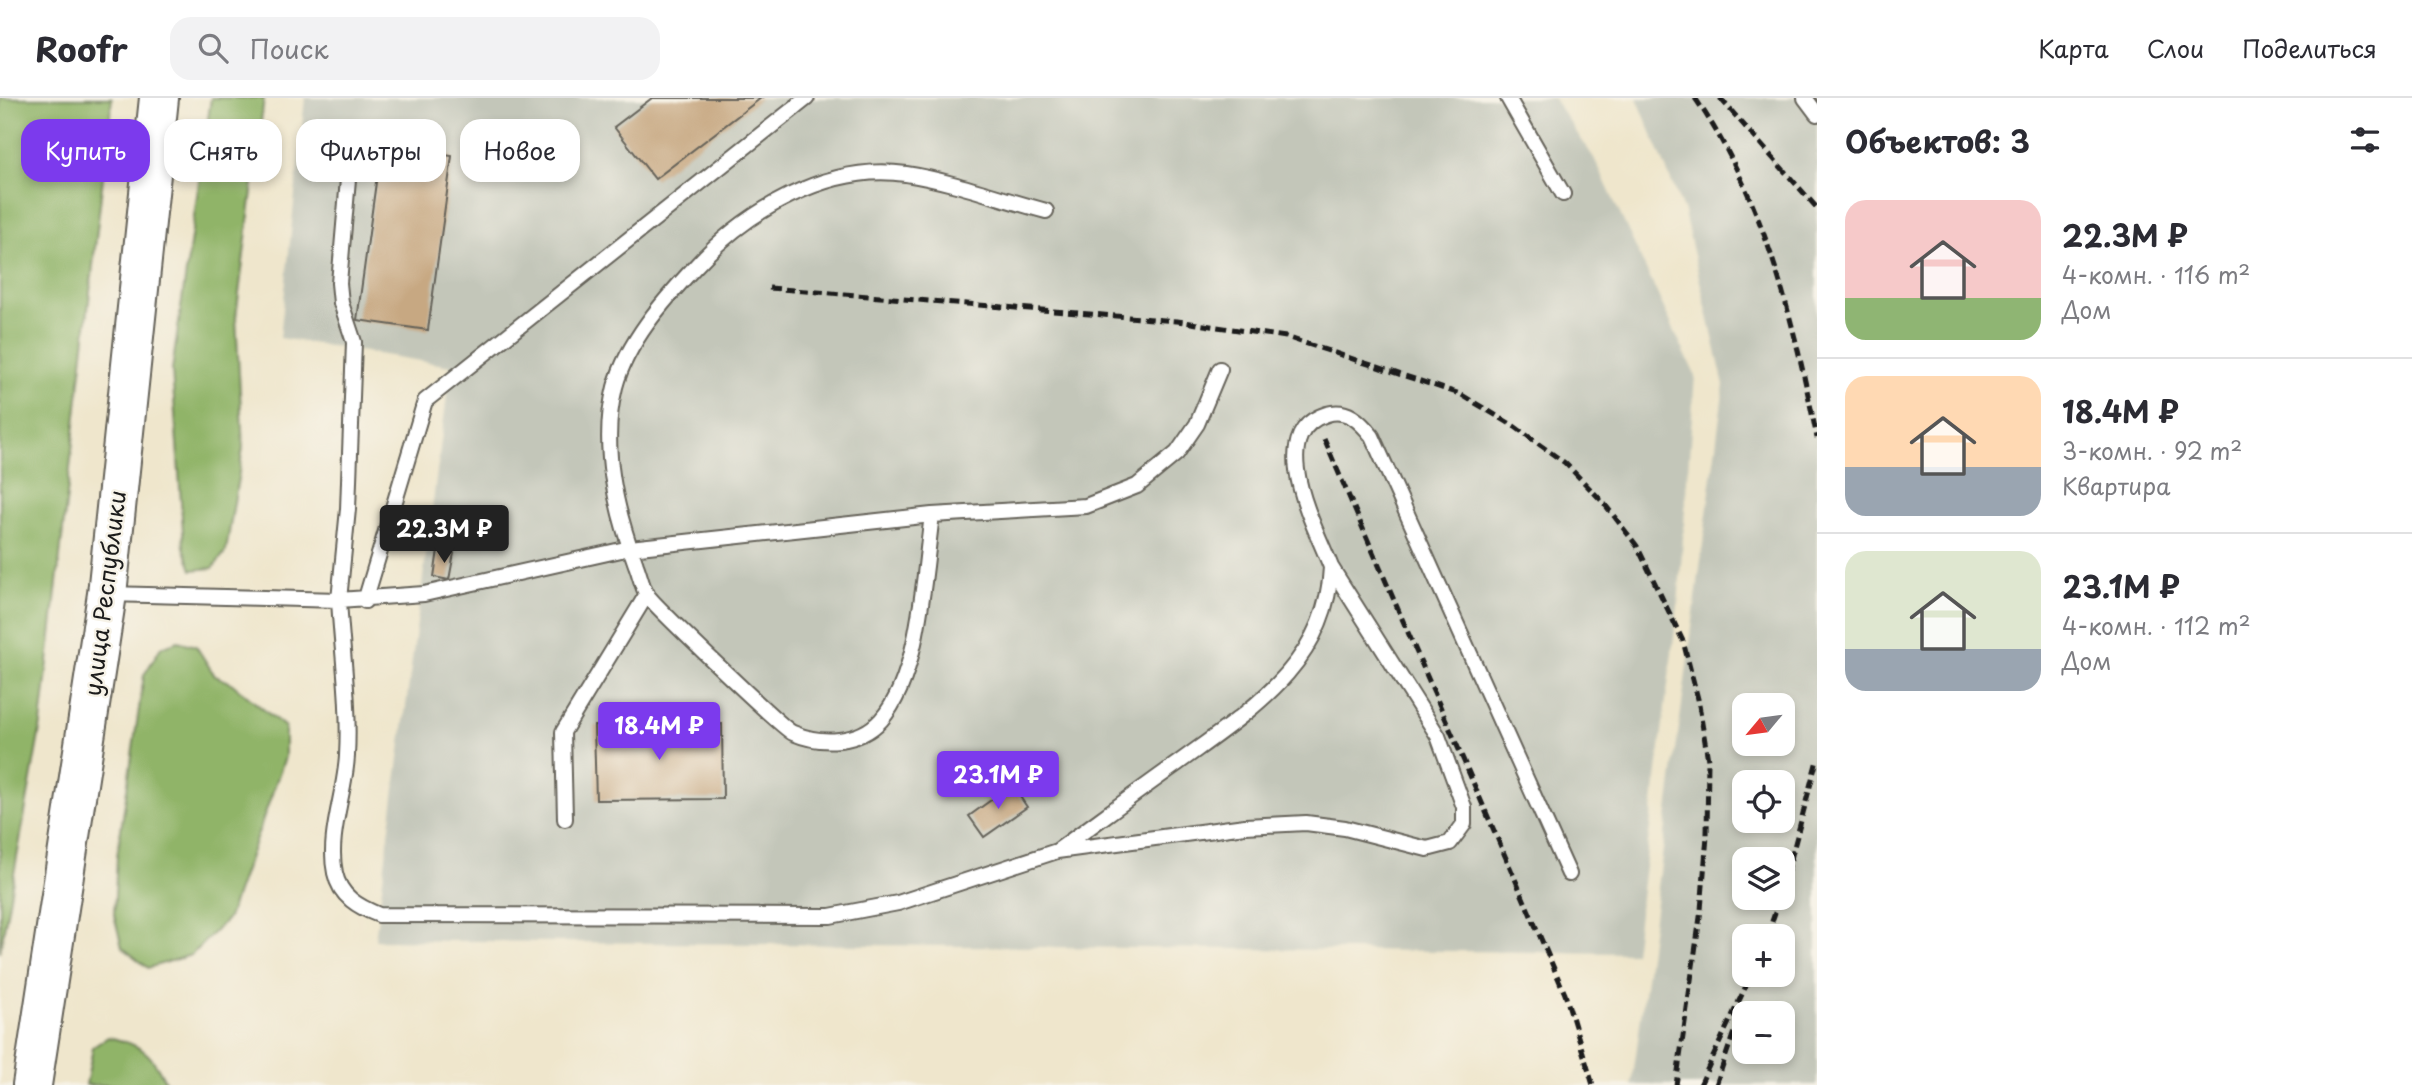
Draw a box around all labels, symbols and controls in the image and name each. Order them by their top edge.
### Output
search box [170,17,660,80]
text: Roofr [35,23,128,73]
icon: search [194,29,232,67]
text: Поиск [250,29,329,68]
text: Карта [2038,30,2109,66]
text: Слои [2147,30,2204,66]
text: Поделиться [2242,30,2377,66]
text: Объектов: 3 [1845,118,2030,163]
chip: Купить [21,119,150,182]
chip: Снять [164,119,282,182]
chip: Фильтры [296,119,446,182]
chip: Новое [460,119,580,182]
icon: filters [2346,121,2384,159]
text: 22.3M ₽ [2062,212,2188,257]
icon: home [1901,228,1985,312]
text: 4-комн. · 116 m² [2062,257,2250,292]
text: Дом [2062,292,2111,327]
text: 18.4M ₽ [2062,388,2179,433]
icon: home [1901,404,1985,488]
text: 3-комн. · 92 m² [2062,433,2242,468]
text: Квартира [2062,468,2170,503]
street label: улица Республики [74,488,134,698]
pin: 22.3M ₽ [379,505,509,565]
text: 22.3M ₽ [396,510,492,545]
text: 23.1M ₽ [2062,563,2180,608]
icon: home [1901,579,1985,663]
text: 4-комн. · 112 m² [2062,608,2251,643]
text: Дом [2062,643,2111,678]
north arrow [1732,693,1796,756]
map controls [1732,693,1795,1064]
pin: 18.4M ₽ [594,702,724,762]
text: 18.4M ₽ [614,707,704,742]
pin: 23.1M ₽ [933,752,1063,811]
text: 23.1M ₽ [953,756,1043,791]
button: locate [1732,770,1795,833]
button: layers [1732,847,1795,910]
button: + [1732,924,1795,987]
button: − [1732,1001,1795,1064]

